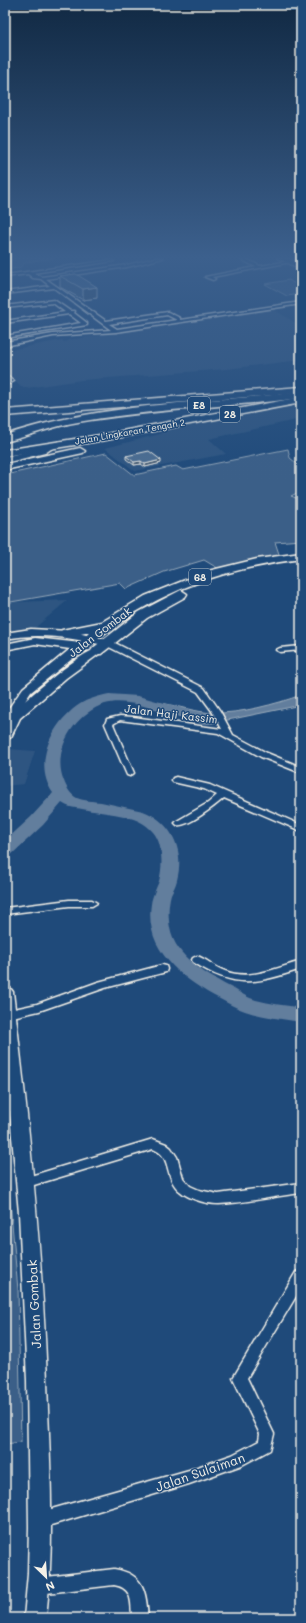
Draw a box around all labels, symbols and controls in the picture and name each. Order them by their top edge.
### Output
road number: E8 [188,397,210,413]
road number: 28 [220,406,240,422]
street label: Jalan Lingkaran Tengah 2 [74,416,186,447]
road number: 68 [189,569,211,585]
street label: Jalan Gombak [65,603,134,660]
street label: Jalan Haji Kassim [124,700,219,727]
street label: Jalan Gombak [23,1259,44,1349]
street label: Jalan Sulaiman [153,1448,247,1495]
north arrow [26,1557,66,1597]
text: N [43,1578,57,1595]

